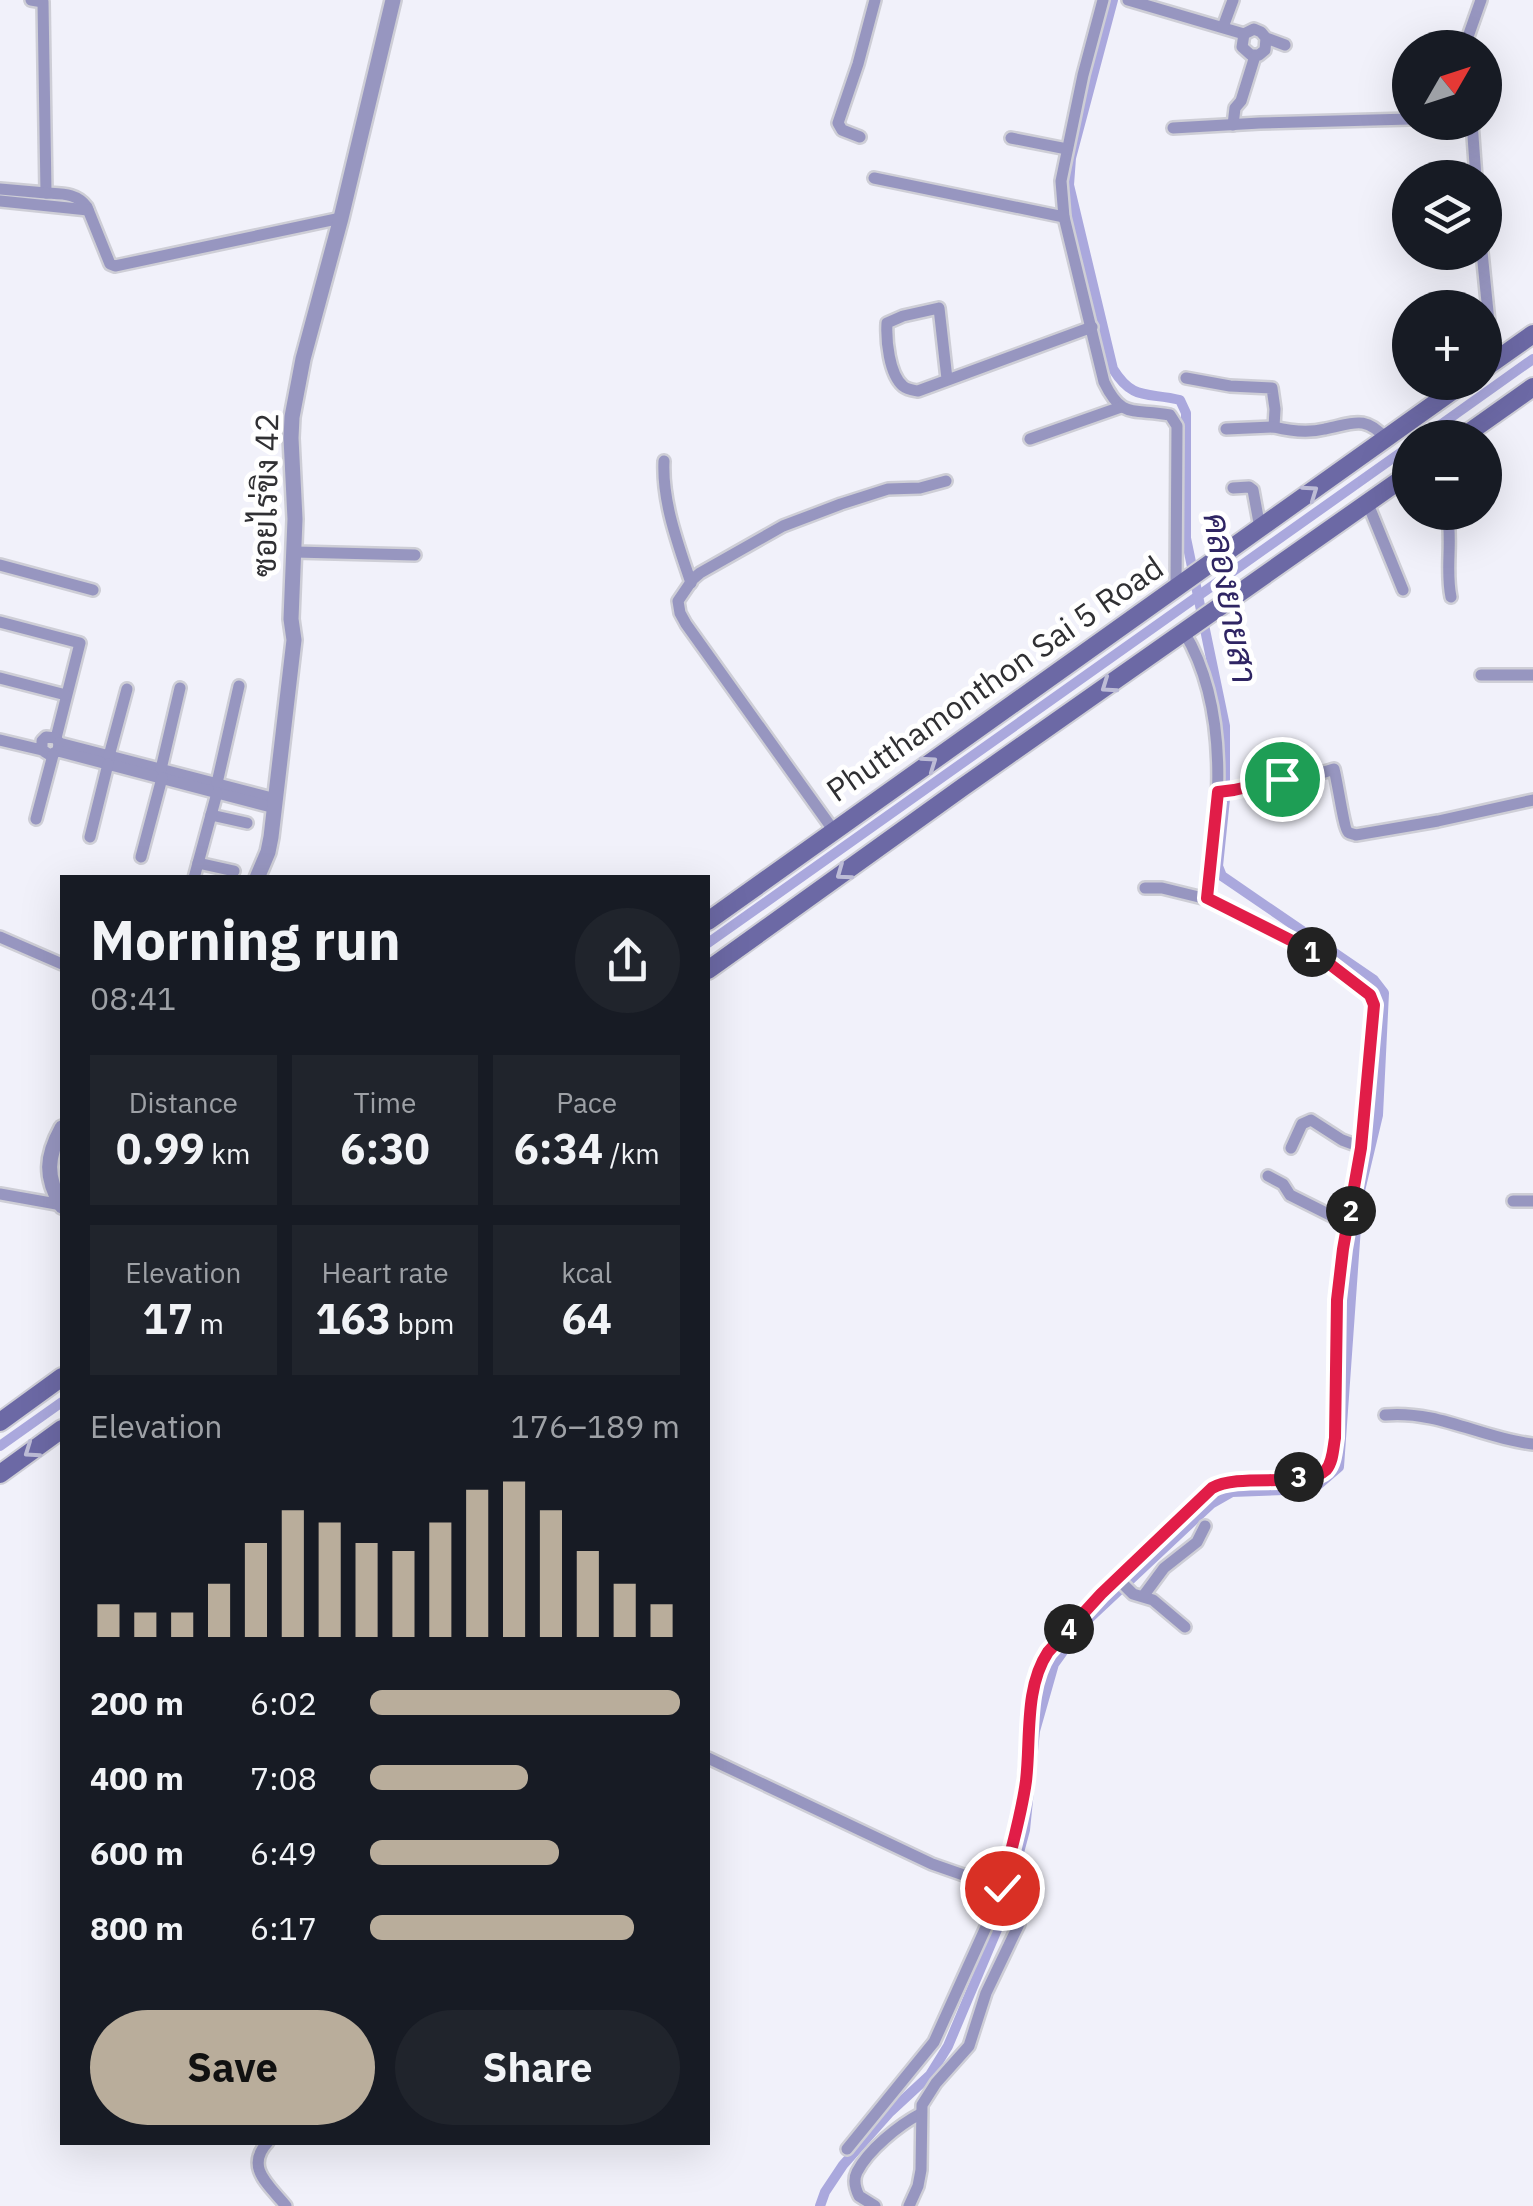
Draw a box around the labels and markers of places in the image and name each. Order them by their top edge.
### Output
pin [1240,737,1325,822]
pin: 1 [1287,927,1337,977]
pin: 2 [1326,1186,1376,1236]
pin: 3 [1274,1452,1324,1502]
pin: 4 [1044,1604,1094,1654]
pin [960,1846,1045,1931]

